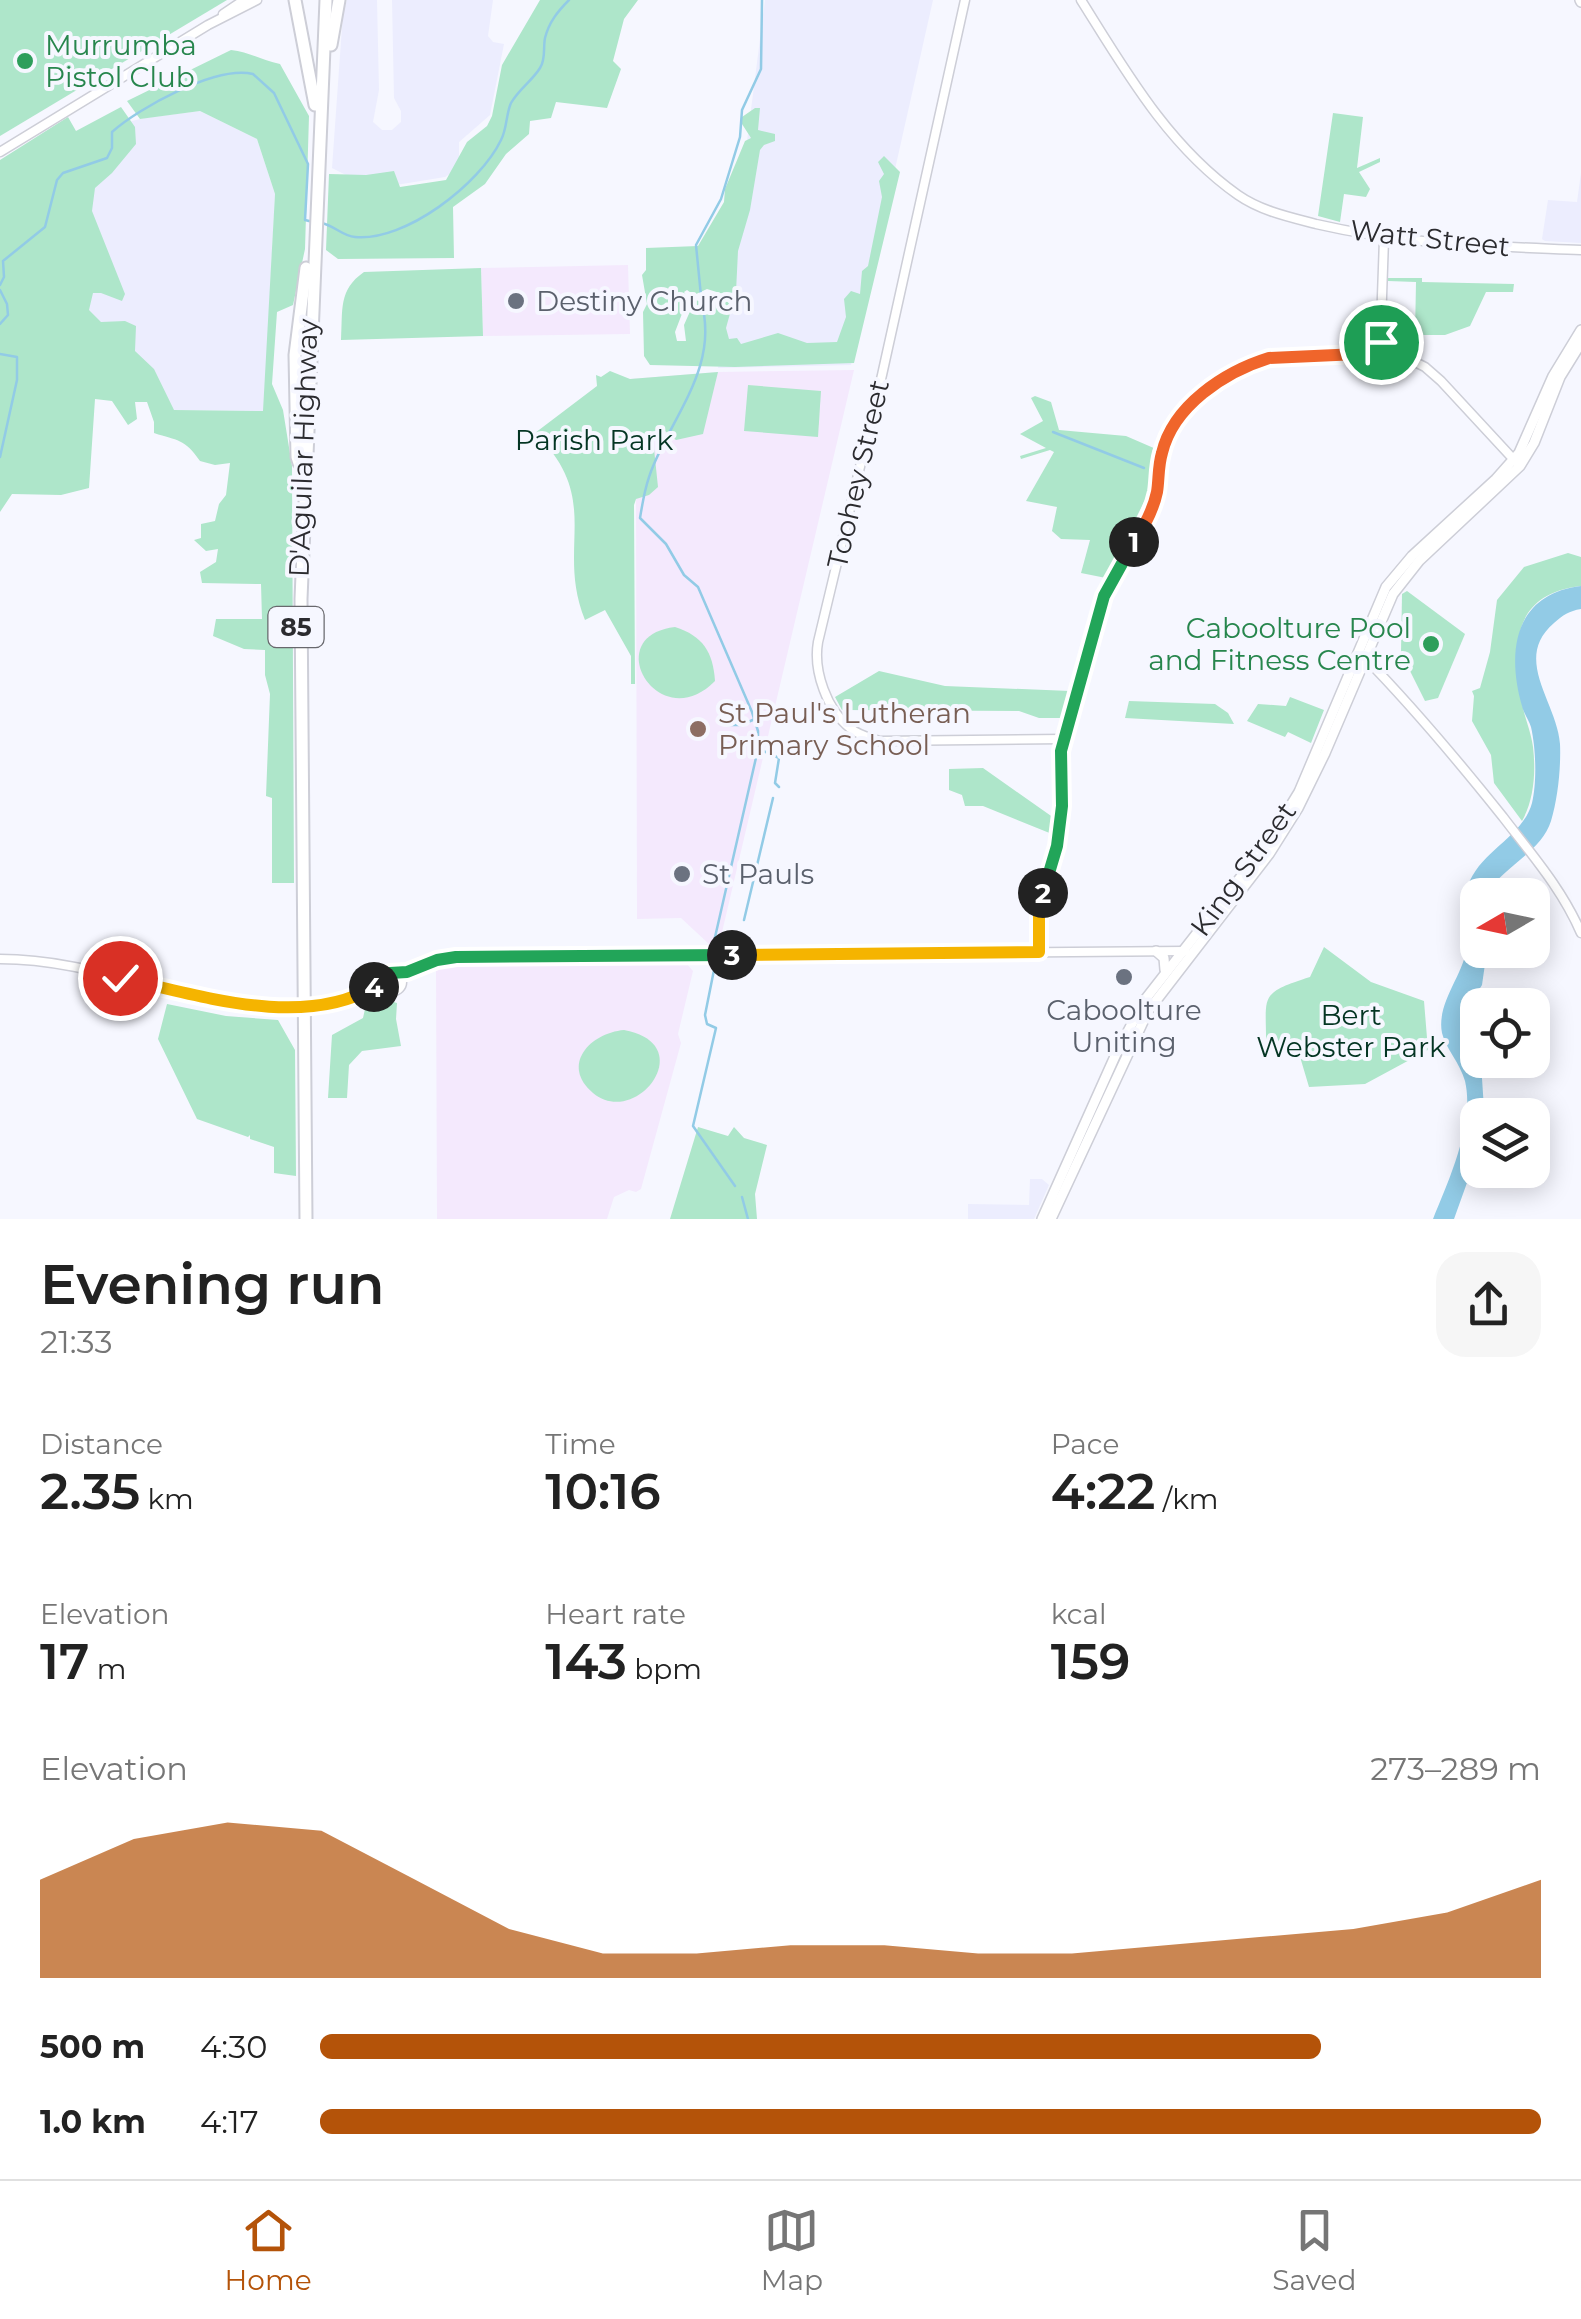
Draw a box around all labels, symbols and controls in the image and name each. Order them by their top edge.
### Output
place label: Murrumba Pistol Club [45,28,197,94]
marker: Murrumba Pistol Club [14,50,36,72]
street label: Watt Street [1348,213,1512,263]
place label: Destiny Church [536,284,752,318]
marker: Destiny Church [505,290,527,312]
pin [1339,300,1424,385]
icon: arrive [1354,315,1409,370]
street label: D'Aguilar Highway [281,317,325,578]
street label: Toohey Street [820,376,896,572]
park label: Parish Park [515,423,674,457]
pin: 1 [1109,517,1159,567]
text: 1 [1129,525,1139,559]
road number: 85 [268,607,324,647]
place label: Caboolture Pool and Fitness Centre [1148,611,1411,677]
marker: Caboolture Pool and Fitness Centre [1420,633,1442,655]
place label: St Paul's Lutheran Primary School [718,696,971,762]
marker: St Paul's Lutheran Primary School [687,718,709,740]
street label: King Street [1183,795,1303,943]
place label: St Pauls [702,857,814,891]
marker: St Pauls [671,863,693,885]
pin: 2 [1018,868,1068,918]
text: 2 [1035,876,1051,910]
north arrow [1460,878,1550,968]
map controls [1460,878,1550,1188]
pin: 3 [707,930,757,980]
pin [78,936,163,1021]
text: 3 [724,938,740,972]
icon: check [93,951,148,1006]
pin: 4 [349,962,399,1012]
marker: Caboolture Uniting [1113,966,1135,988]
text: 4 [364,970,384,1004]
button: locate [1460,988,1550,1078]
place label: Caboolture Uniting [1046,993,1202,1059]
park label: Bert Webster Park [1256,998,1446,1064]
button: layers [1460,1098,1550,1188]
text: Evening run [40,1251,385,1318]
button: share [1436,1252,1541,1357]
text: 21:33 [40,1322,112,1361]
text: Distance [40,1427,163,1461]
text: Time [545,1427,616,1461]
text: Pace [1051,1427,1119,1461]
text: 2.35 [40,1461,140,1522]
text: 10:16 [545,1461,661,1522]
text: 4:22 [1051,1461,1155,1522]
text: km [140,1482,194,1516]
text: /km [1155,1482,1219,1516]
text: Elevation [40,1597,169,1631]
text: Heart rate [545,1597,686,1631]
text: kcal [1051,1597,1107,1631]
text: 17 [40,1631,89,1692]
text: 143 [545,1631,627,1692]
text: 159 [1051,1631,1130,1692]
text: m [89,1652,127,1686]
text: bpm [627,1652,702,1686]
text: Elevation [40,1749,188,1788]
text: 273–289 m [1370,1749,1541,1788]
text: 500 m [40,2027,145,2066]
text: 4:30 [200,2027,267,2066]
text: 1.0 km [40,2102,146,2141]
text: 4:17 [200,2102,259,2141]
tab: Home [225,2203,312,2297]
tab: Map [761,2203,823,2297]
tab: Saved [1272,2203,1356,2297]

